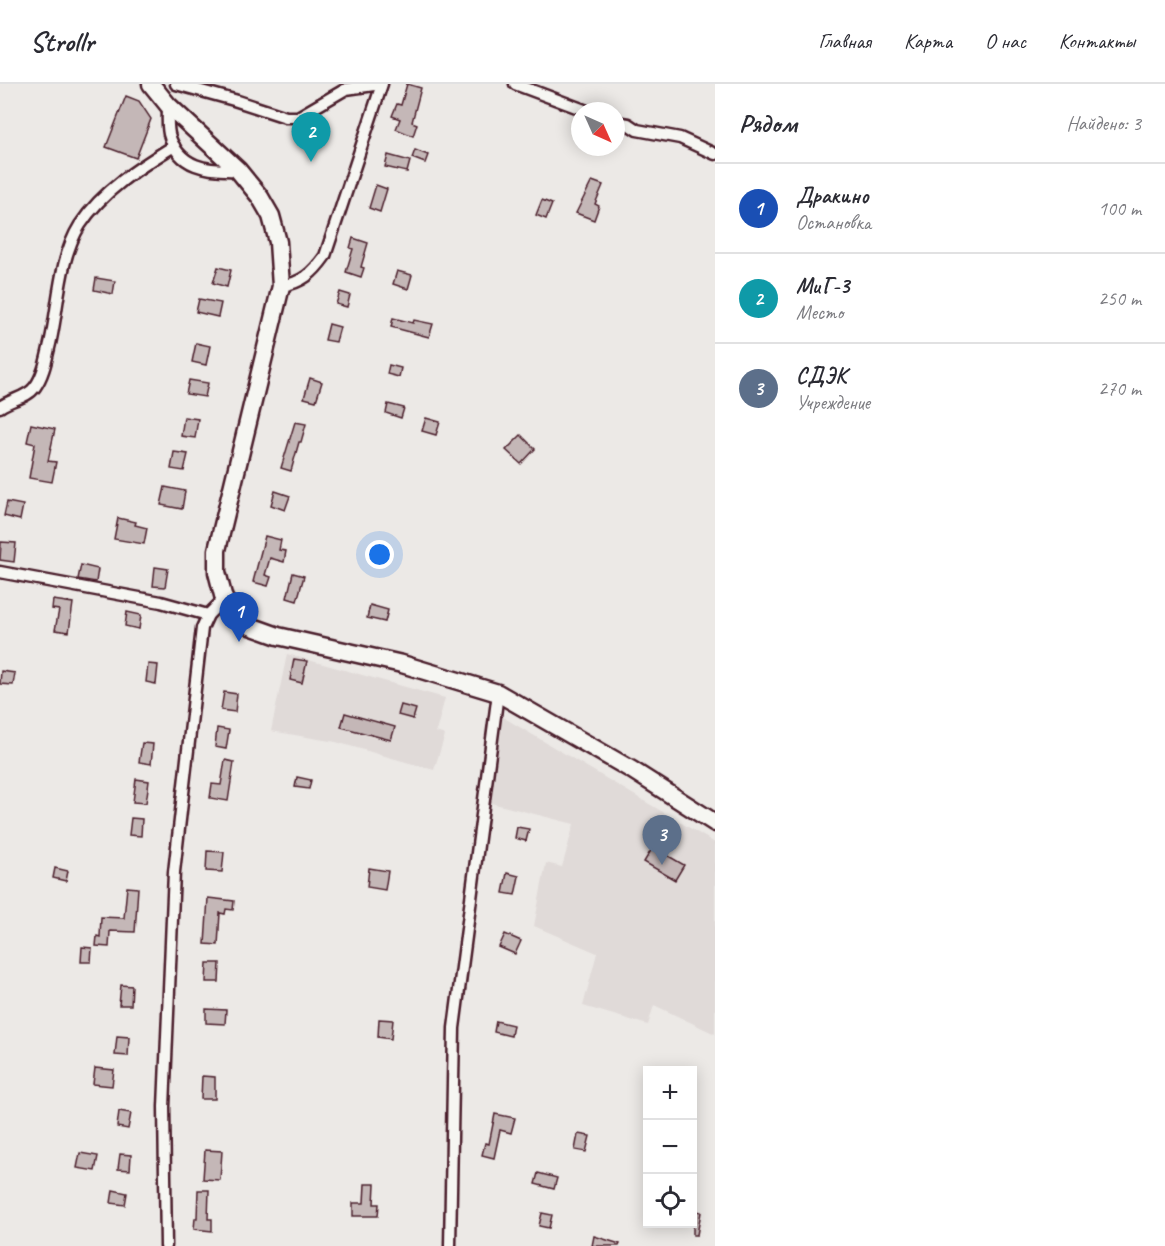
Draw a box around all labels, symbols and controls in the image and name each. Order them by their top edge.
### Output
text: Strollr [30,24,94,59]
text: Главная [818,28,871,54]
text: Карта [904,28,952,54]
text: О нас [985,28,1026,54]
text: Контакты [1059,28,1135,54]
north arrow [571,102,625,156]
text: Рядом [739,107,797,140]
text: Найдено: 3 [1066,111,1141,136]
pin: 2 [292,112,330,162]
text: Дракино [796,182,869,210]
text: 1 [754,196,763,221]
text: 100 m [1098,196,1141,221]
text: Остановка [796,210,871,235]
text: МиГ-3 [796,272,849,300]
text: 2 [754,286,763,311]
text: 250 m [1098,286,1141,311]
text: Место [796,300,843,325]
text: СДЭК [796,362,846,390]
text: 3 [754,376,763,401]
text: 270 m [1098,376,1141,401]
text: Учреждение [796,390,870,415]
your location [365,540,394,569]
pin: 1 [220,592,258,642]
pin: 3 [642,816,682,865]
map controls [643,1066,697,1228]
button: + [643,1066,697,1120]
button: − [643,1120,697,1174]
button: locate [643,1174,697,1228]

